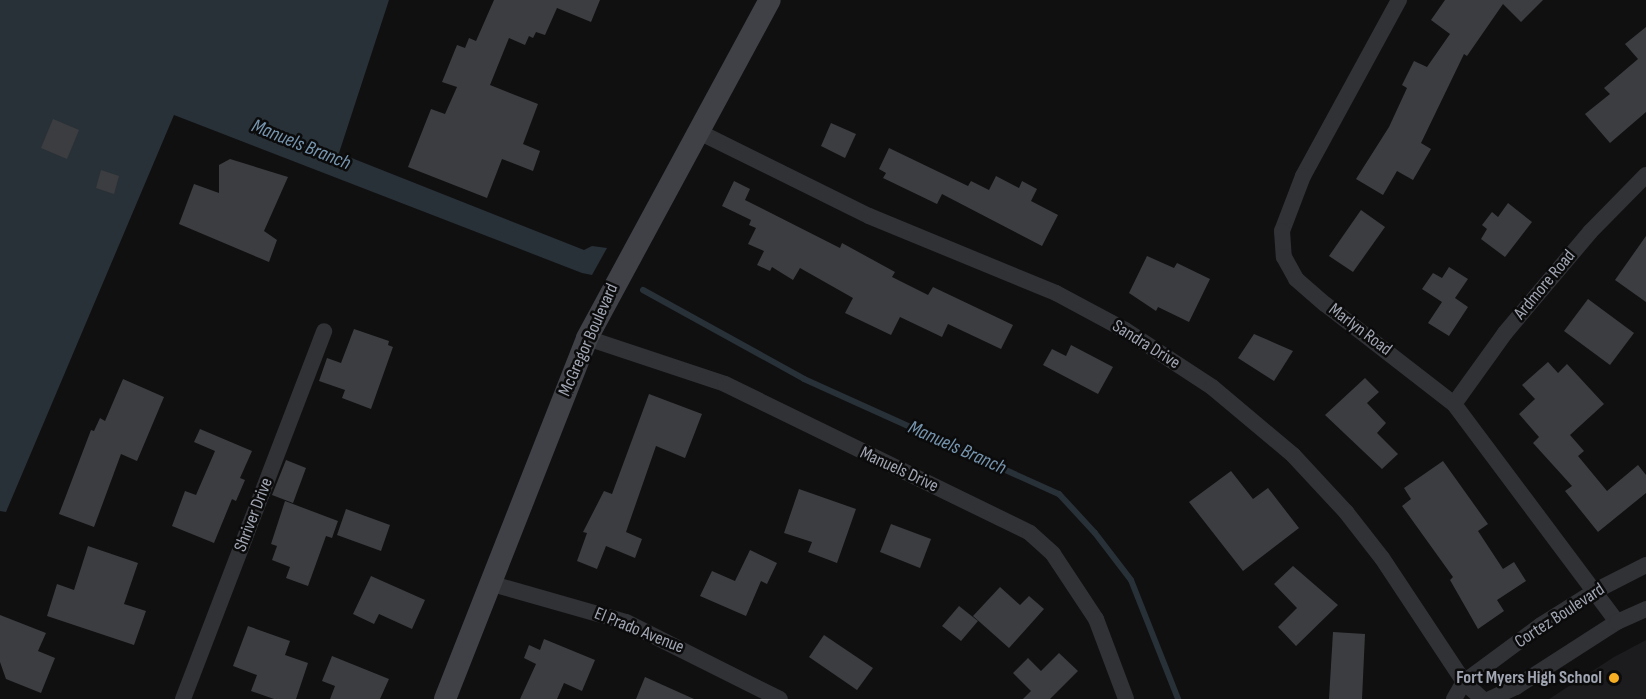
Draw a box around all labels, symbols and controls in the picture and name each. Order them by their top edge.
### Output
water label: Manuels Branch [248,114,354,176]
street label: Ardmore Road [1510,246,1580,324]
street label: McGregor Boulevard [555,280,623,400]
street label: Marlyn Road [1324,299,1396,361]
street label: Sandra Drive [1108,316,1184,374]
water label: Manuels Branch [904,416,1010,480]
street label: Manuels Drive [856,442,942,498]
street label: Shriver Drive [230,475,278,555]
street label: Cortez Boulevard [1511,579,1609,653]
street label: El Prado Avenue [591,603,687,659]
place label: Fort Myers High School [1456,667,1602,689]
marker: Fort Myers High School [1607,671,1621,685]

